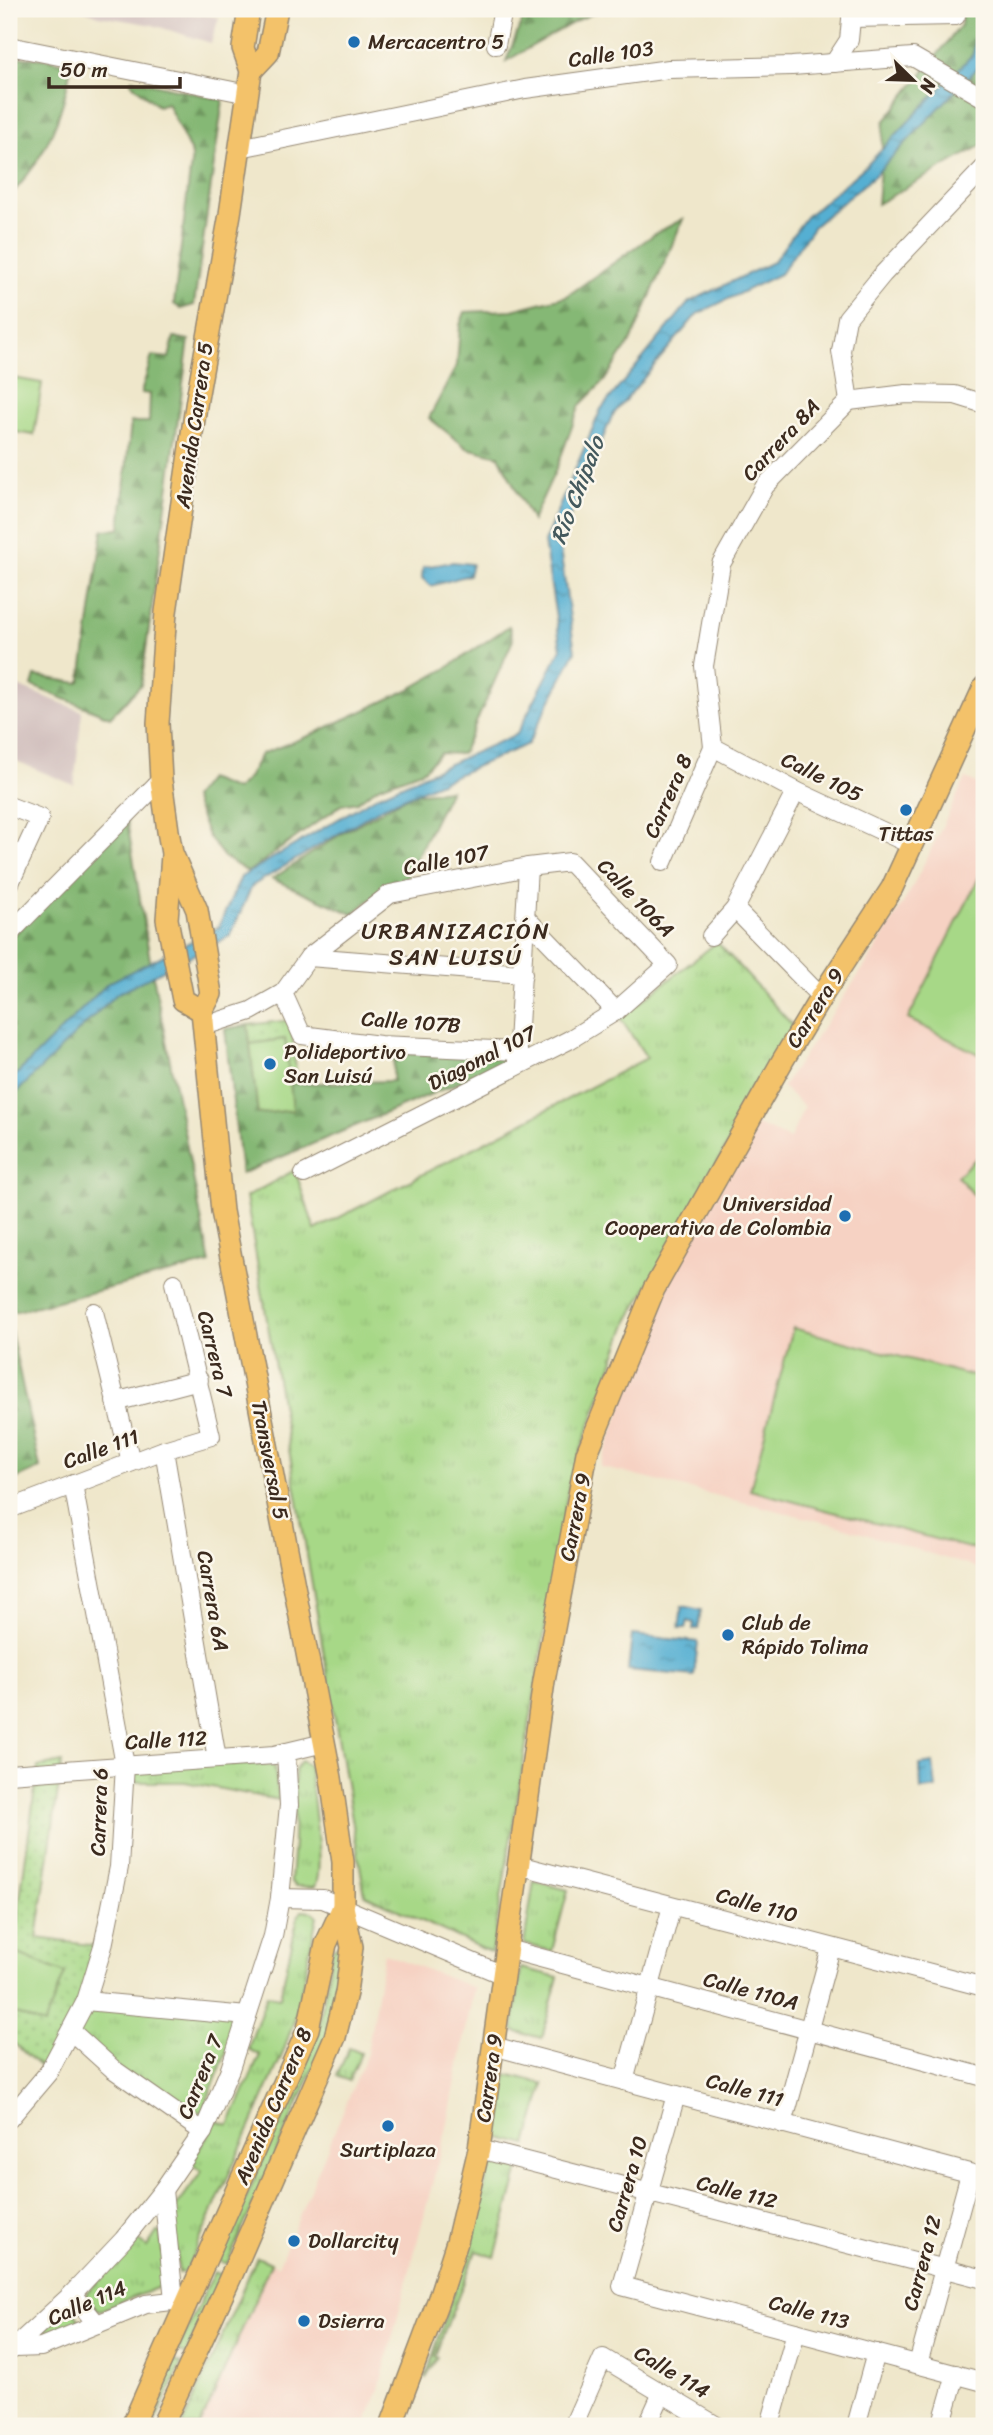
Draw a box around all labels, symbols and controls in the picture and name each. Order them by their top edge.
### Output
place label: Mercacentro 5 [368,23,504,61]
street label: Calle 103 [566,29,657,79]
marker: Mercacentro 5 [346,34,362,50]
scale bar [49,46,180,90]
north arrow [878,46,948,116]
text: 50 m [60,51,108,89]
text: N [910,73,946,100]
street label: Avenida Carrera 5 [163,339,225,512]
street label: Carrera 8A [732,389,830,491]
water label: Río Chipalo [538,428,618,550]
street label: Calle 105 [775,741,870,813]
street label: Carrera 8 [633,747,704,844]
marker: Tittas [898,802,914,818]
place label: Tittas [878,815,934,853]
street label: Calle 107 [400,833,494,887]
street label: Calle 106A [588,849,684,947]
district label: URBANIZACIÓN SAN LUISÚ [361,911,551,978]
street label: Carrera 9 [775,960,855,1056]
street label: Calle 107B [360,1000,462,1044]
street label: Diagonal 107 [421,1013,545,1102]
place label: Polideportivo San Luisú [284,1033,406,1095]
marker: Polideportivo San Luisú [262,1056,278,1072]
place label: Universidad Cooperativa de Colombia [605,1185,833,1247]
marker: Universidad Cooperativa de Colombia [837,1208,853,1224]
street label: Carrera 7 [186,1307,245,1403]
street label: Transversal 5 [240,1397,300,1523]
street label: Calle 111 [57,1418,145,1480]
street label: Carrera 9 [548,1470,602,1564]
street label: Carrera 6A [185,1547,241,1655]
place label: Club de Rápido Tolima [742,1604,868,1666]
marker: Club de Rápido Tolima [720,1627,736,1643]
street label: Calle 112 [124,1719,208,1761]
street label: Carrera 6 [78,1767,120,1857]
street label: Calle 110 [712,1876,802,1934]
street label: Calle 110A [699,1960,803,2022]
street label: Avenida Carrera 8 [222,2021,323,2191]
street label: Carrera 7 [166,2027,235,2125]
street label: Carrera 9 [464,2031,514,2125]
street label: Calle 111 [702,2061,788,2119]
marker: Surtiplaza [380,2118,396,2134]
place label: Surtiplaza [340,2131,437,2169]
street label: Carrera 10 [595,2131,659,2237]
street label: Calle 112 [693,2164,781,2220]
street label: Carrera 12 [891,2211,953,2315]
place label: Dollarcity [308,2222,399,2260]
marker: Dollarcity [286,2233,302,2249]
street label: Calle 114 [41,2269,133,2337]
street label: Calle 113 [765,2283,854,2341]
place label: Dsierra [318,2302,385,2340]
marker: Dsierra [296,2313,312,2329]
street label: Calle 114 [627,2334,717,2410]

